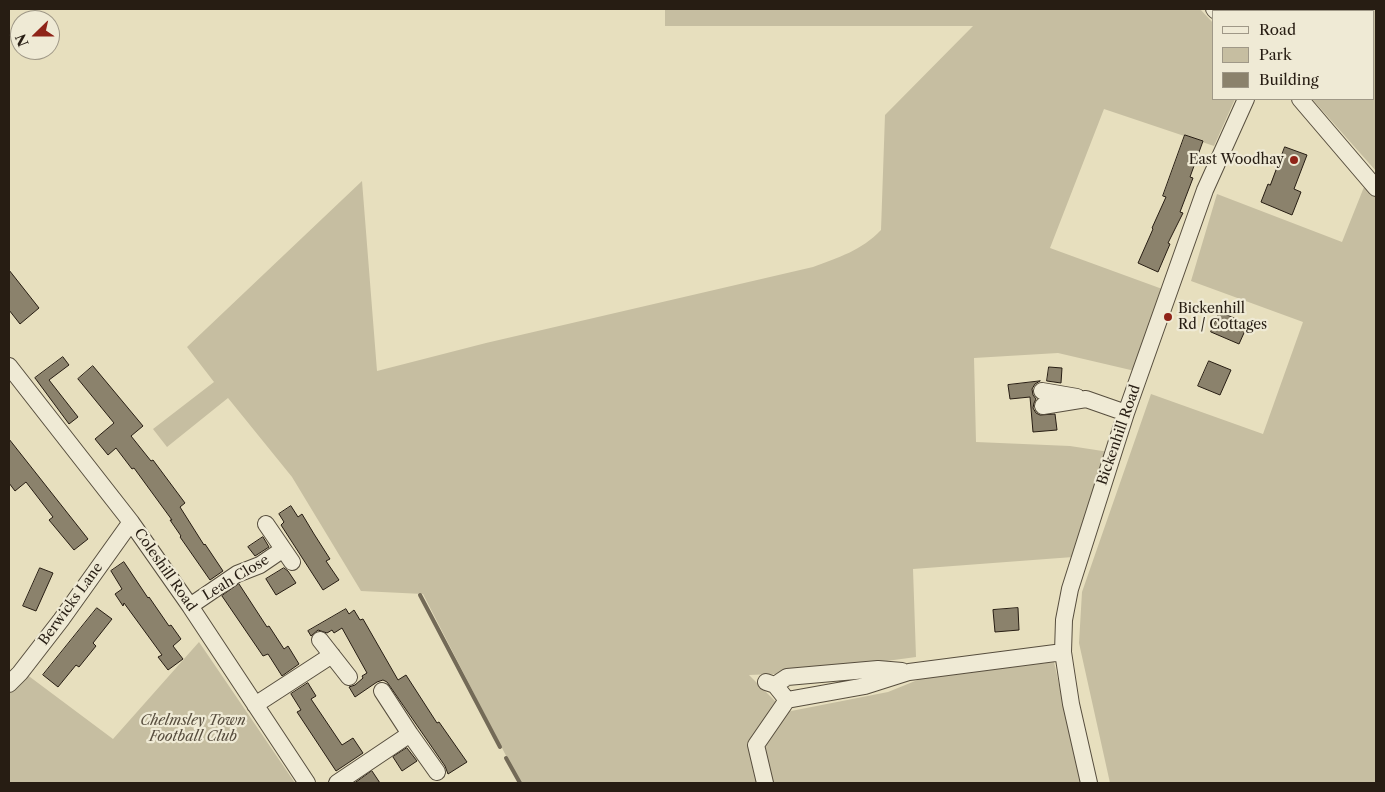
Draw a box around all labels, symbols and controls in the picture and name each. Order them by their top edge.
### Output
north arrow [10,10,60,60]
legend [1212,10,1375,100]
text: Road [1259,20,1296,39]
text: N [11,31,33,49]
text: Park [1259,45,1292,64]
text: Building [1259,70,1319,89]
place label: East Woodhay [1189,152,1284,168]
marker: East Woodhay [1288,154,1300,166]
place label: Bickenhill Rd / Cottages [1178,301,1267,334]
marker: Bickenhill Rd / Cottages [1162,311,1174,323]
street label: Bickenhill Road [1094,383,1144,487]
street label: Coleshill Road [130,525,200,615]
street label: Leah Close [200,552,272,604]
street label: Berwicks Lane [35,560,107,648]
park label: Chelmsley Town Football Club [140,713,246,746]

